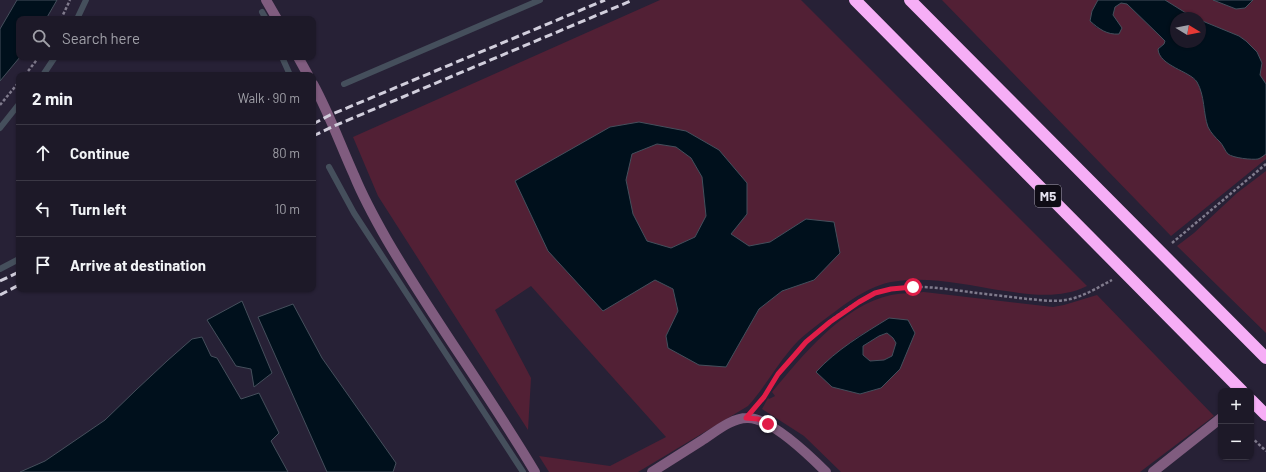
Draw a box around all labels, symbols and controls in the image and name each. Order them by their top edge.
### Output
north arrow [1170,12,1206,48]
search box [16,16,316,60]
icon: search [30,27,52,49]
text: Search here [62,29,140,47]
text: 2 min [32,88,73,108]
text: Walk · 90 m [238,90,300,106]
icon: ahead [32,142,54,164]
text: Continue [70,144,130,162]
text: 80 m [273,145,300,161]
road number: M5 [1035,185,1061,207]
icon: left [32,198,54,220]
text: Turn left [70,200,126,218]
text: 10 m [275,201,300,217]
icon: arrive [32,254,54,276]
text: Arrive at destination [70,256,206,274]
route start [904,278,922,296]
map controls [1218,388,1254,460]
button: + [1218,388,1254,424]
route end [759,415,777,433]
button: − [1218,424,1254,460]

